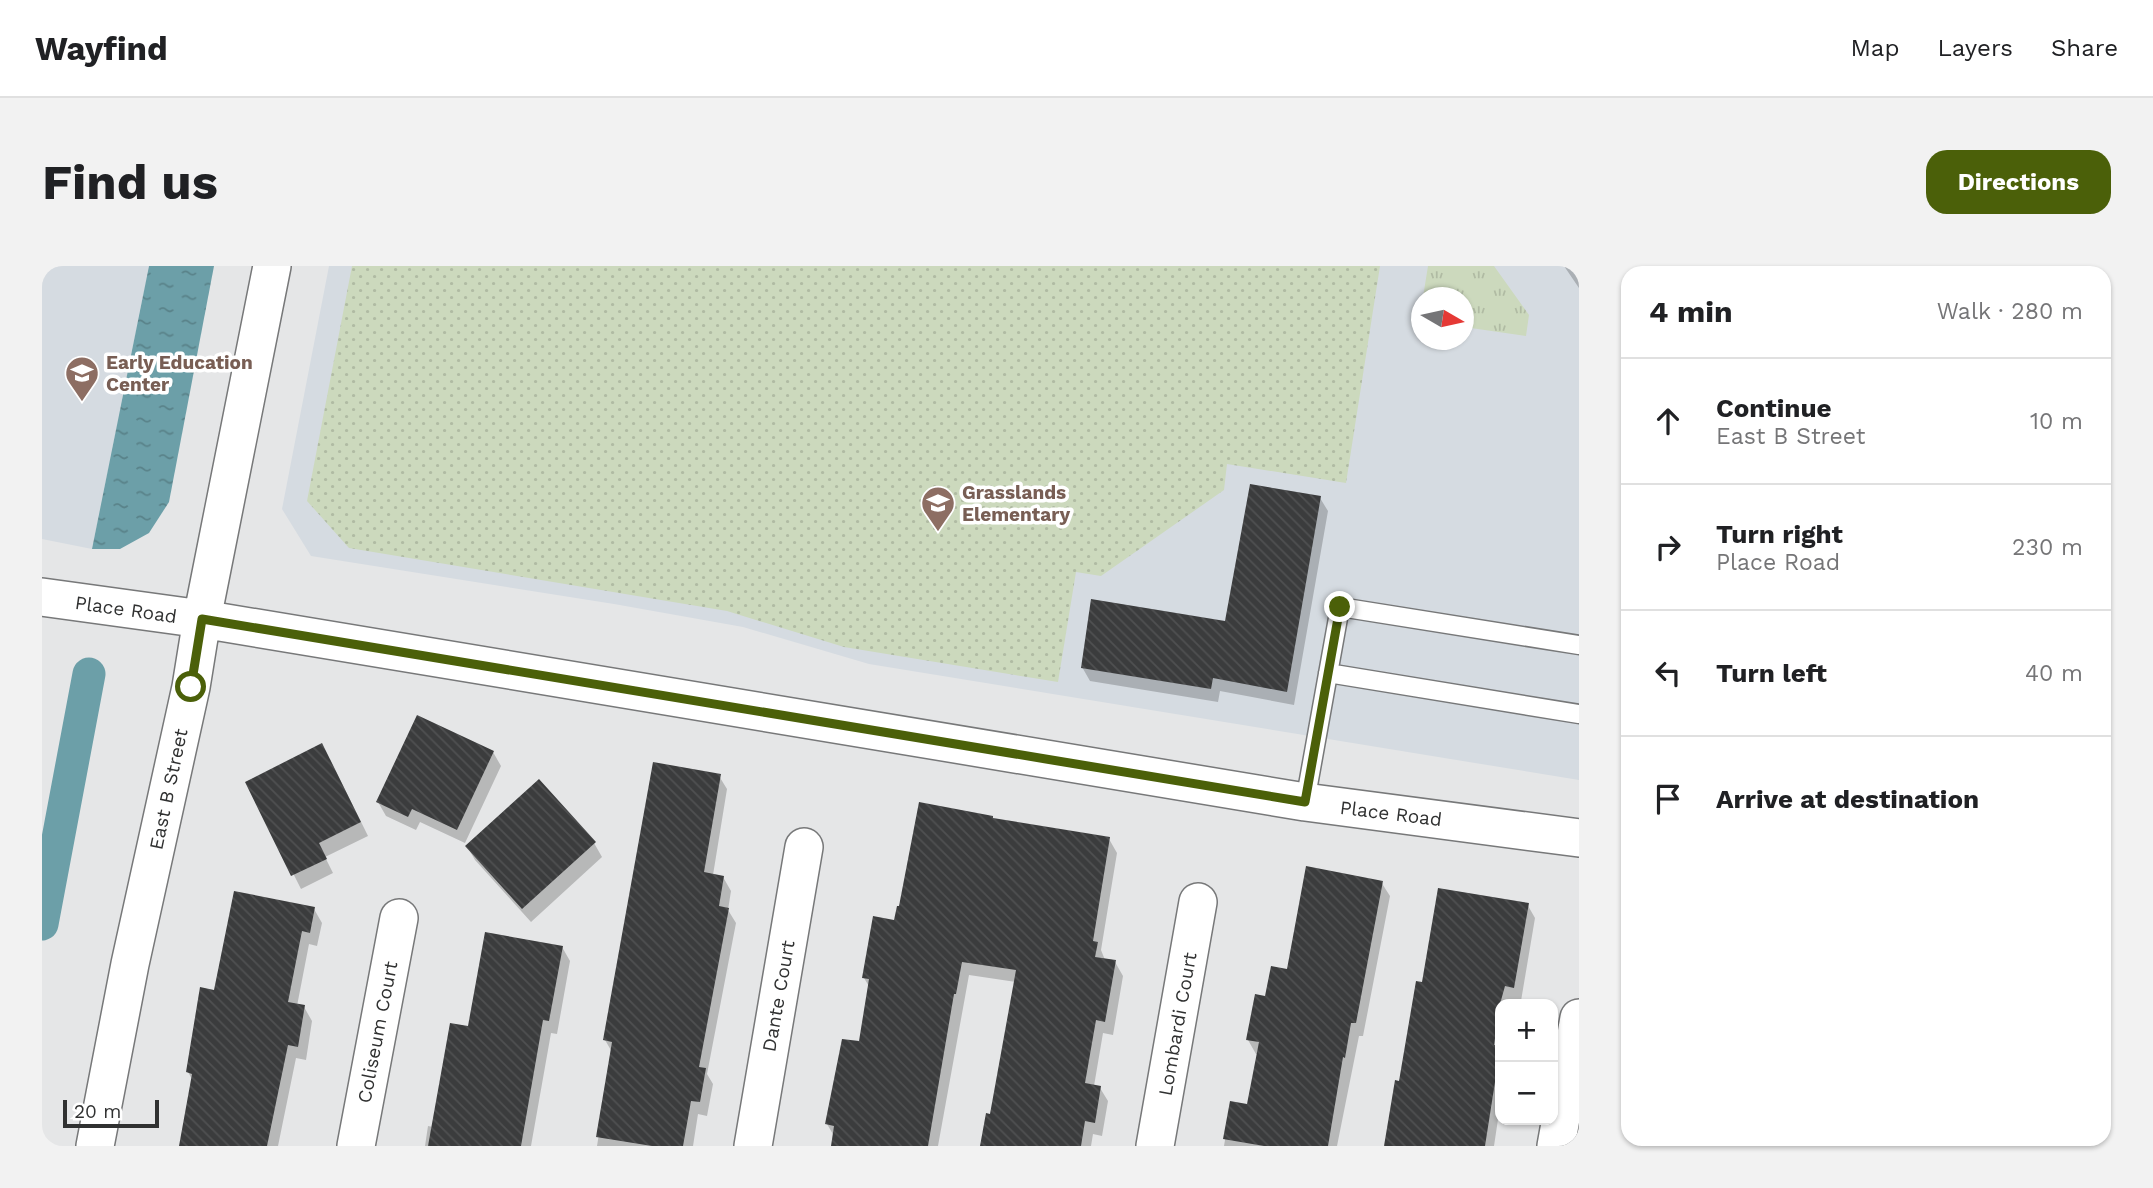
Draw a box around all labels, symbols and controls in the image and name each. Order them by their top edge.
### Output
text: Wayfind [35,29,168,68]
text: Map [1851,34,1899,62]
text: Layers [1937,34,2013,62]
text: Share [2051,34,2118,62]
button: Directions [1926,150,2111,214]
text: Find us [42,153,218,211]
north arrow [1411,287,1474,350]
text: 4 min [1649,294,1733,329]
text: Walk · 280 m [1937,298,2083,325]
place label: Early Education Center [106,351,253,396]
school or university icon: Early Education Center [63,354,101,403]
text: Continue [1716,393,1832,423]
icon: ahead [1649,402,1687,440]
text: 10 m [2030,408,2083,435]
text: East B Street [1716,423,1865,450]
place label: Grasslands Elementary [962,481,1070,526]
school or university icon: Grasslands Elementary [919,484,957,533]
text: Turn right [1716,519,1843,549]
icon: right [1649,528,1687,566]
text: 230 m [2012,534,2083,561]
text: Place Road [1716,549,1840,576]
street label: Place Road [74,591,178,628]
route end [1324,591,1355,622]
icon: left [1649,654,1687,692]
text: Turn left [1716,658,1827,688]
text: 40 m [2025,660,2083,687]
route start [175,671,206,702]
street label: East B Street [144,726,193,852]
icon: arrive [1649,780,1687,818]
text: Arrive at destination [1716,784,1979,814]
street label: Place Road [1339,796,1443,831]
street label: Dante Court [757,939,800,1054]
street label: Lombardi Court [1154,950,1201,1098]
street label: Coliseum Court [352,959,403,1105]
map controls [1495,999,1558,1125]
button: + [1495,999,1558,1062]
button: − [1495,1062,1558,1125]
scale bar [63,1097,159,1129]
text: 20 m [74,1100,121,1123]

